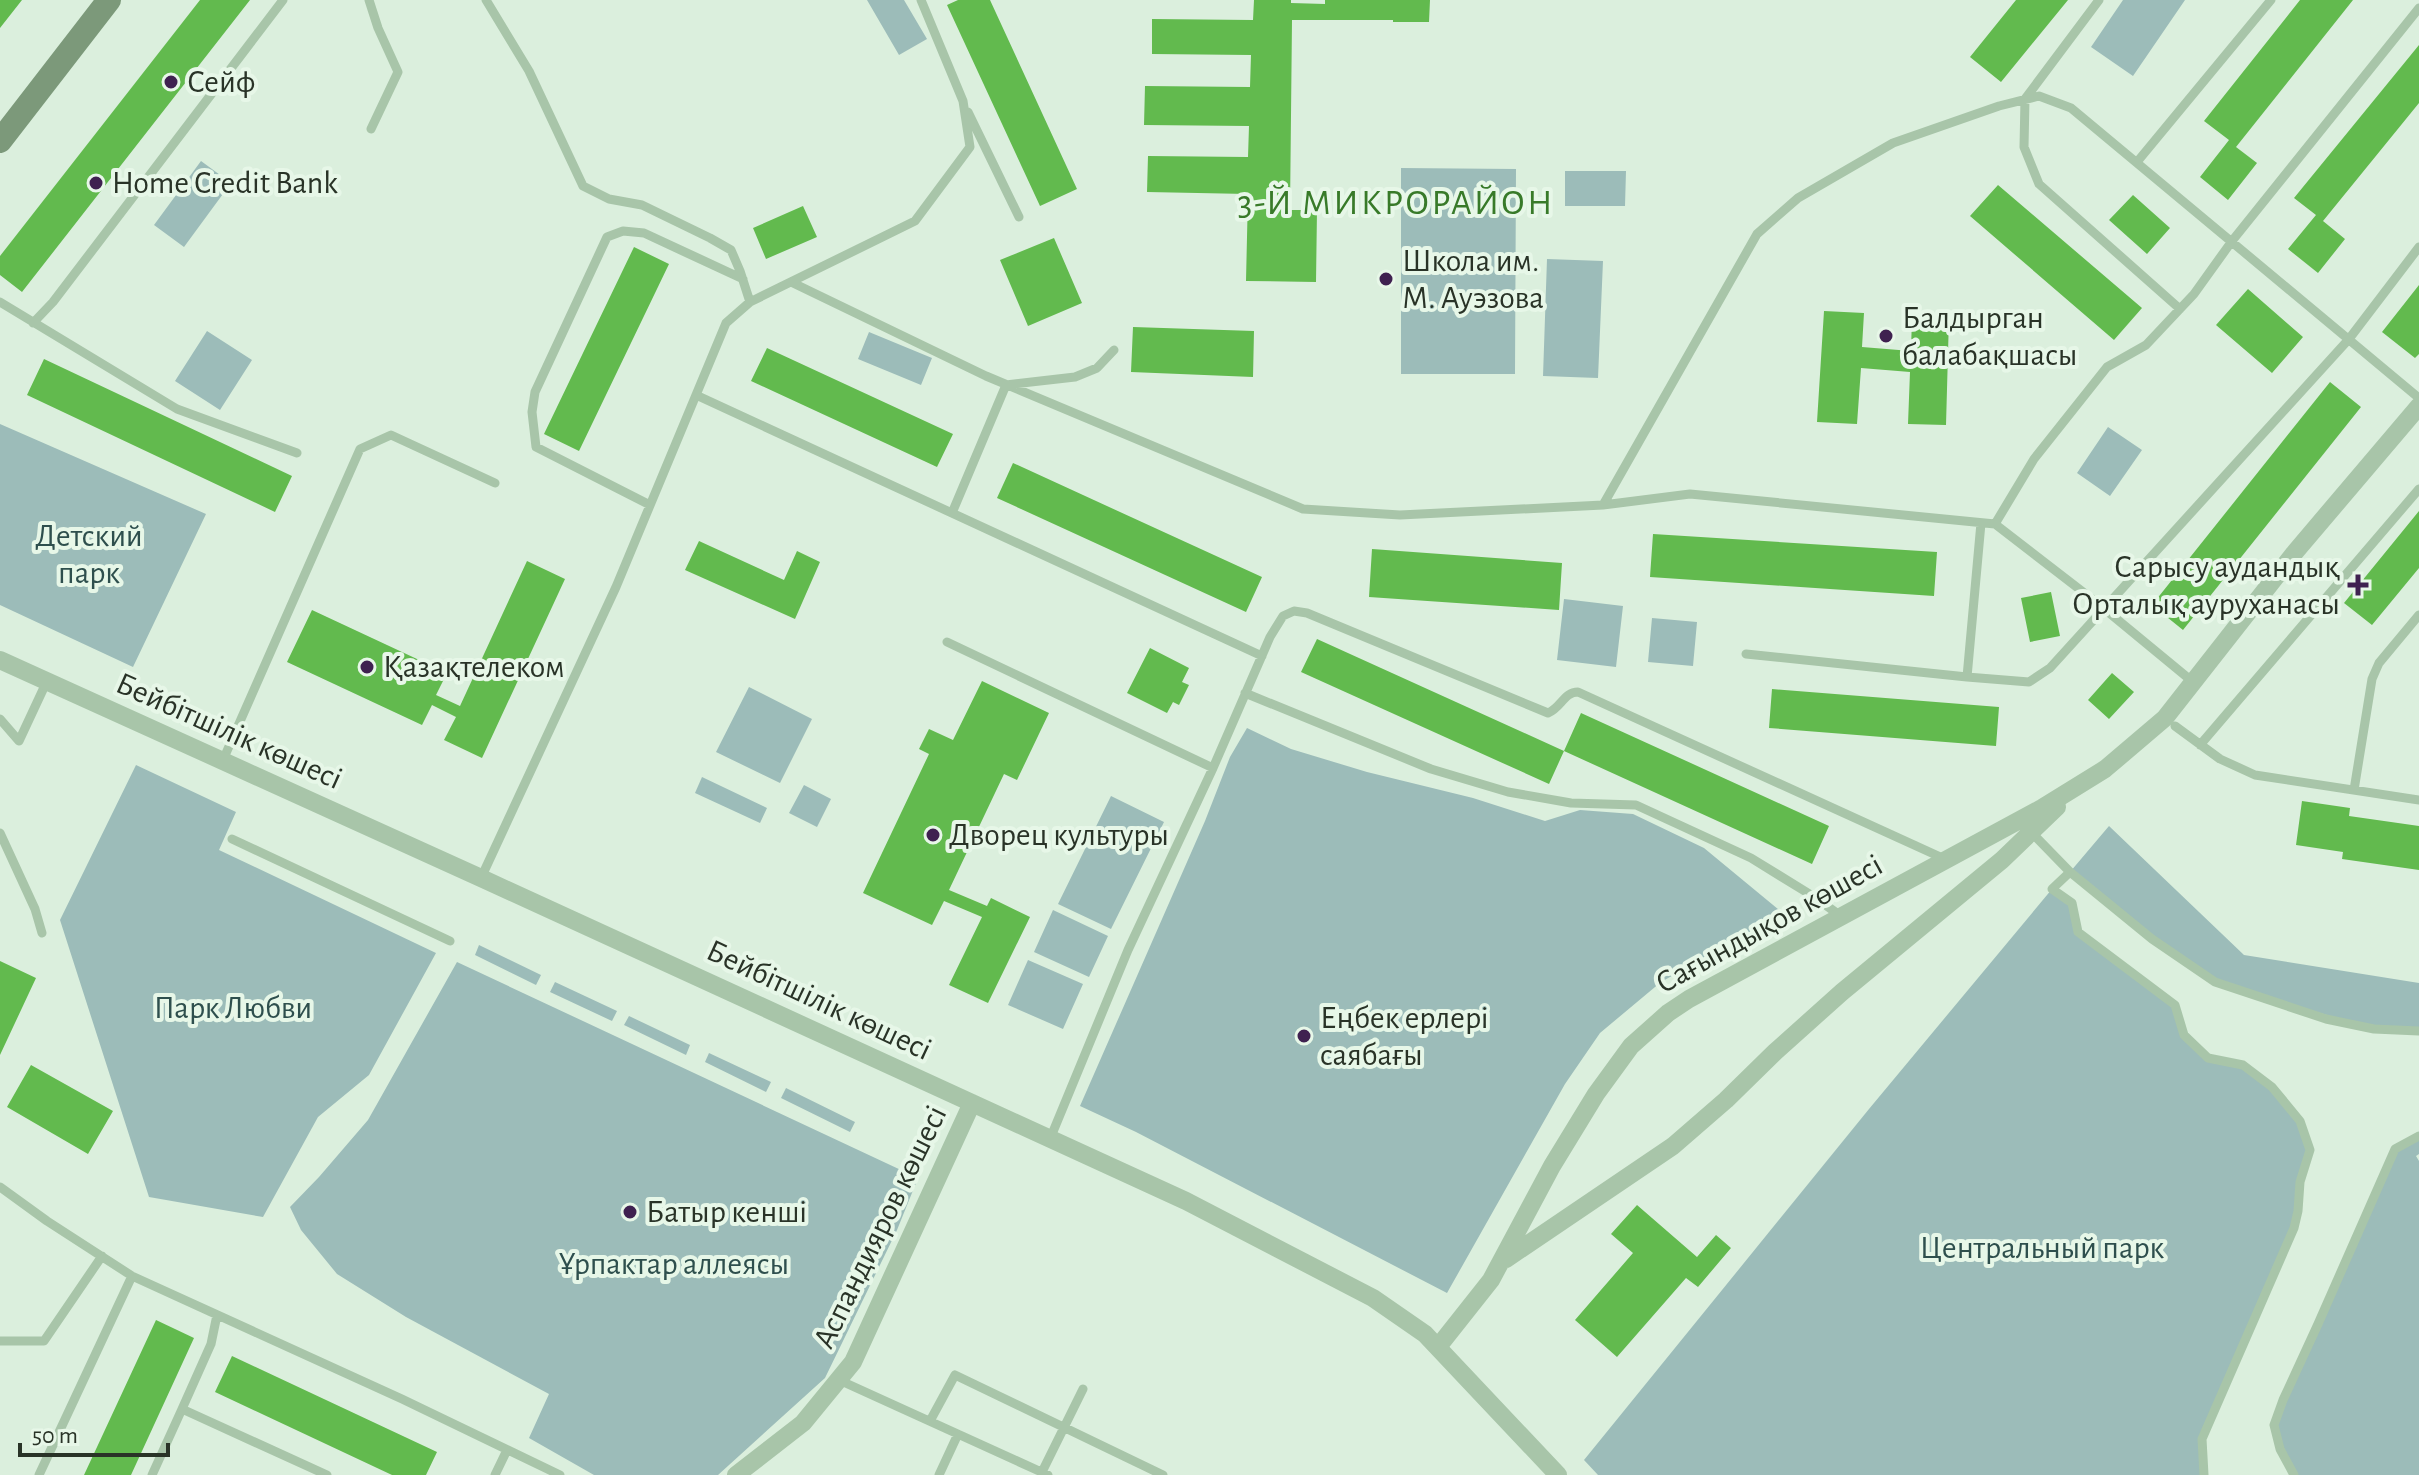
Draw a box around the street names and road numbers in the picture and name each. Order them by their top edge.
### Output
street label: Бейбітшілік көшесі [111,667,347,795]
street label: Сағындықов көшесі [1650,849,1888,999]
street label: Бейбітшілік көшесі [702,934,936,1066]
street label: Аспандияров көшесі [807,1101,953,1353]

